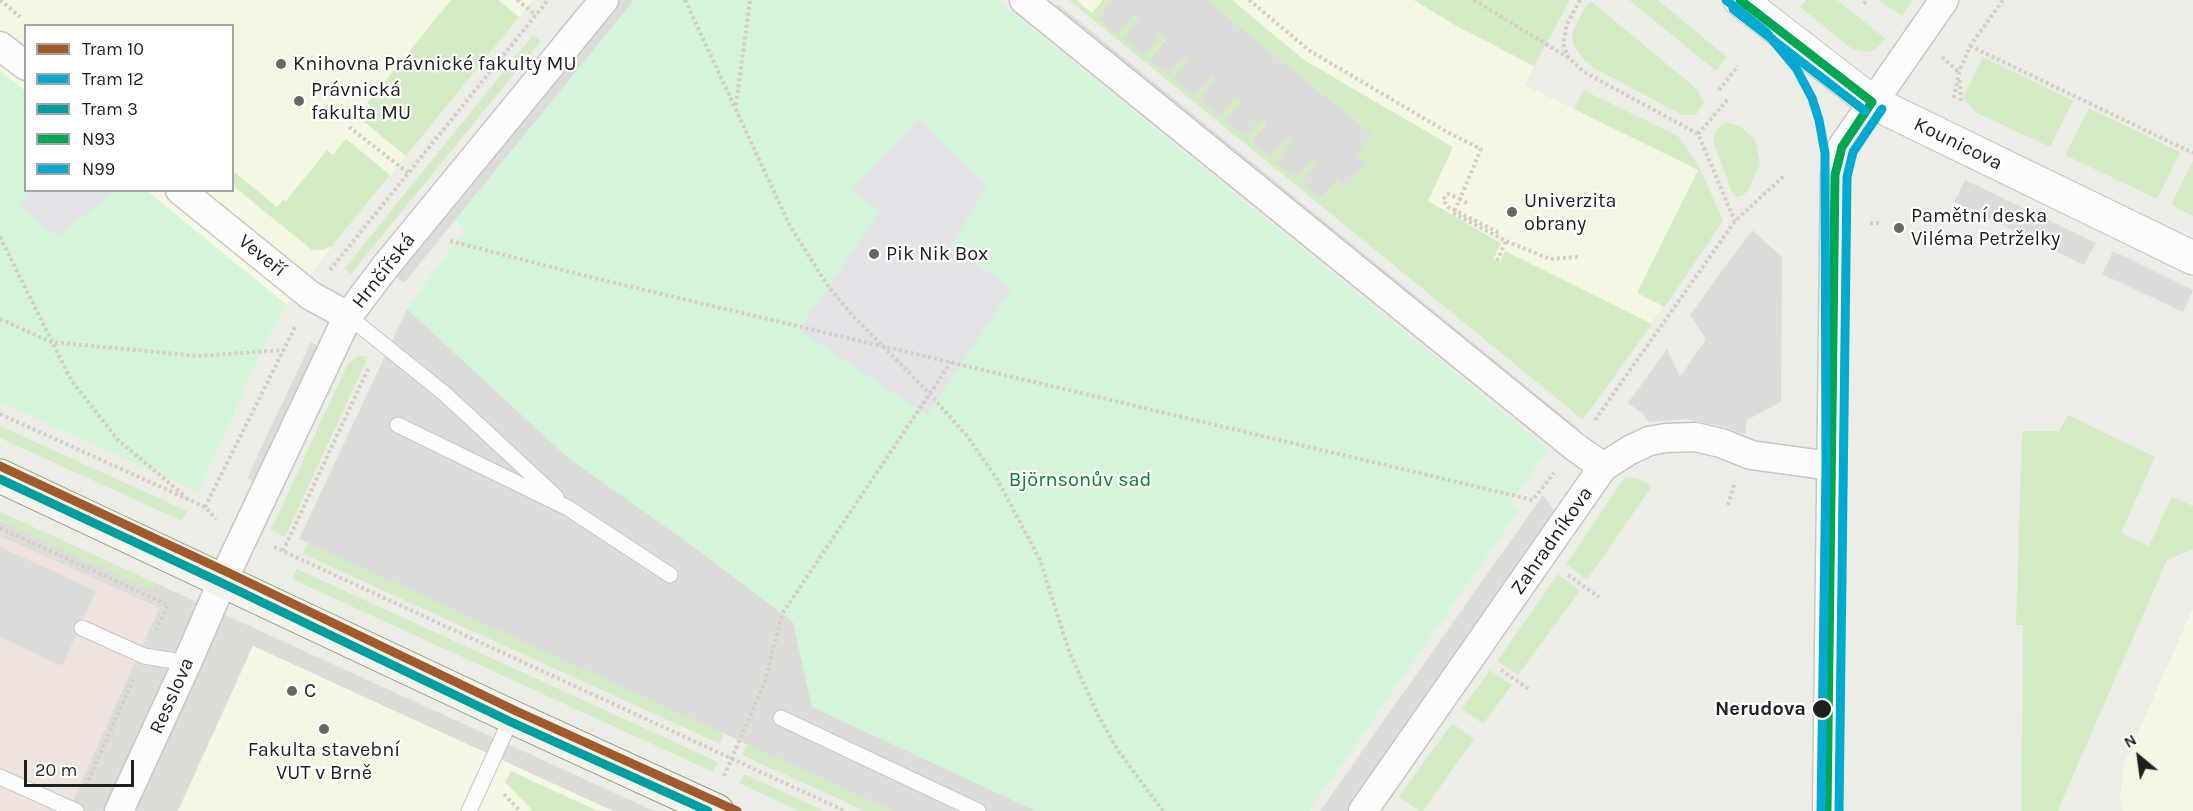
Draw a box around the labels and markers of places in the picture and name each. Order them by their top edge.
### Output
place label: Knihovna Právnické fakulty MU [293,52,576,76]
marker: Knihovna Právnické fakulty MU [274,57,288,71]
place label: Právnická fakulta MU [311,78,411,125]
marker: Právnická fakulta MU [292,94,306,108]
place label: Univerzita obrany [1524,189,1617,236]
place label: Pamětní deska Viléma Petrželky [1911,204,2060,251]
marker: Univerzita obrany [1505,205,1519,219]
marker: Pamětní deska Viléma Petrželky [1892,221,1906,235]
place label: Pik Nik Box [886,242,988,266]
marker: Pik Nik Box [867,247,881,261]
place label: C [304,679,316,703]
marker: C [285,684,299,698]
place label: Nerudova [1715,697,1806,721]
marker: Nerudova [1811,698,1833,720]
marker: Fakulta stavební VUT v Brně [317,722,331,736]
place label: Fakulta stavební VUT v Brně [248,738,400,785]

